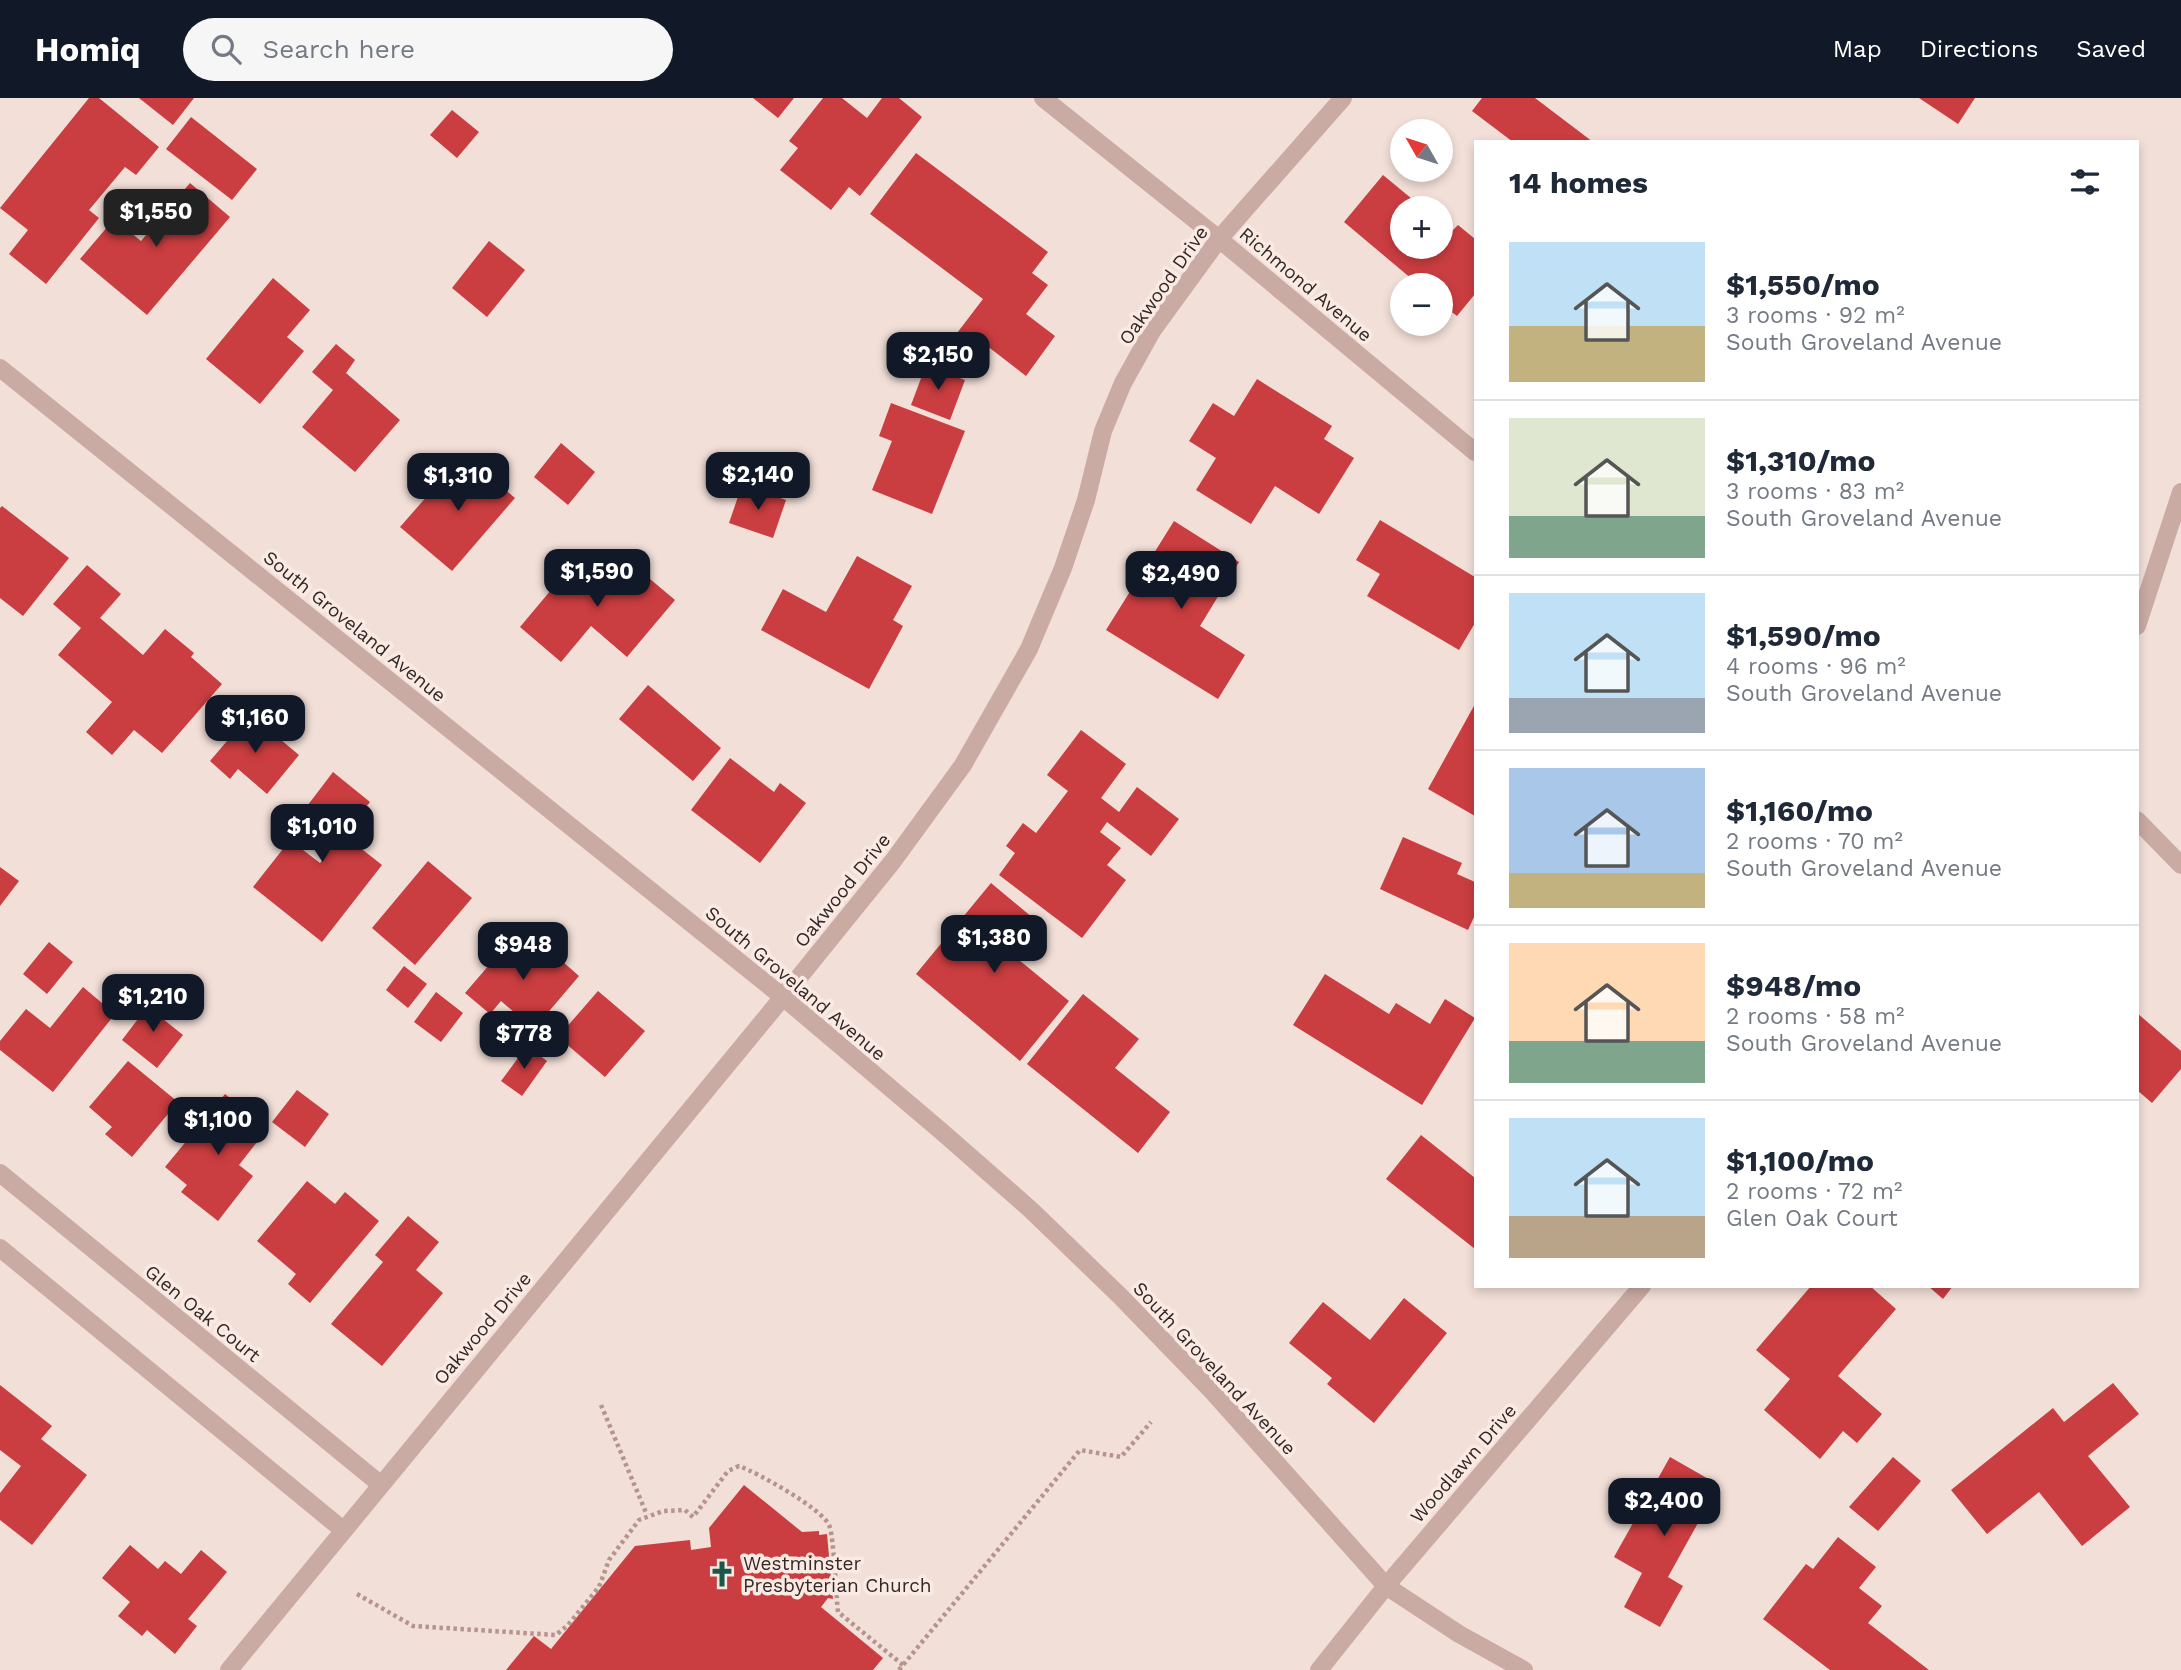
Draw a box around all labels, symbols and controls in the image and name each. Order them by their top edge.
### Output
search box [183,18,673,81]
text: Homiq [35,30,141,69]
icon: search [207,30,245,68]
text: Search here [263,34,415,64]
text: Map [1833,35,1882,63]
text: Directions [1920,35,2038,63]
text: Saved [2076,35,2146,63]
north arrow [1390,119,1452,182]
map controls [1390,119,1453,336]
icon: filters [2066,163,2104,201]
text: 14 homes [1509,165,1648,200]
pin: $1,550 [99,190,213,249]
button: + [1390,196,1453,259]
text: $1,550 [120,198,192,225]
street label: Oakwood Drive [1114,221,1213,349]
street label: Richmond Avenue [1235,222,1377,347]
text: $1,550/mo [1726,267,1880,302]
icon: home [1565,270,1649,354]
button: − [1390,273,1453,336]
text: 3 rooms · 92 m² [1726,302,1905,329]
text: South Groveland Avenue [1726,329,2002,356]
pin: $2,150 [881,332,995,392]
text: $2,150 [903,341,973,368]
text: $1,310/mo [1726,443,1875,478]
icon: home [1565,446,1649,530]
pin: $2,140 [701,452,815,512]
pin: $1,310 [401,454,515,513]
text: $2,140 [722,461,794,488]
text: $1,310 [423,462,493,489]
text: 3 rooms · 83 m² [1726,478,1904,505]
text: South Groveland Avenue [1726,505,2002,532]
street label: South Groveland Avenue [259,546,451,707]
pin: $1,590 [540,550,654,609]
pin: $2,490 [1124,552,1238,611]
text: $1,590 [560,558,634,585]
text: $2,490 [1142,560,1220,587]
text: $1,590/mo [1726,618,1881,653]
icon: home [1565,621,1649,705]
text: 4 rooms · 96 m² [1726,653,1906,680]
text: South Groveland Avenue [1726,680,2002,707]
pin: $1,160 [198,696,312,755]
text: $1,160 [221,704,289,731]
text: $1,160/mo [1726,793,1873,828]
icon: home [1565,796,1649,880]
pin: $1,010 [265,804,379,864]
text: $1,010 [287,813,357,840]
text: 2 rooms · 70 m² [1726,828,1903,855]
street label: Oakwood Drive [789,829,895,952]
text: South Groveland Avenue [1726,855,2002,882]
street label: South Groveland Avenue [701,901,890,1066]
pin: $1,380 [937,916,1051,975]
pin: $948 [482,922,564,982]
text: $1,380 [957,924,1031,951]
text: $948 [494,931,552,958]
text: $948/mo [1726,968,1861,1003]
icon: home [1565,971,1649,1055]
pin: $1,210 [96,974,210,1034]
text: $1,210 [118,983,188,1010]
text: 2 rooms · 58 m² [1726,1003,1905,1030]
pin: $778 [483,1012,565,1071]
text: $778 [496,1020,552,1047]
text: South Groveland Avenue [1726,1030,2002,1057]
pin: $1,100 [161,1098,275,1157]
text: $1,100 [184,1106,252,1133]
text: $1,100/mo [1726,1143,1874,1178]
icon: home [1565,1146,1649,1230]
text: 2 rooms · 72 m² [1726,1178,1902,1205]
text: Glen Oak Court [1726,1205,1898,1232]
street label: Glen Oak Court [140,1260,265,1367]
street label: Oakwood Drive [429,1267,536,1389]
street label: South Groveland Avenue [1128,1277,1301,1460]
street label: Woodlawn Drive [1405,1399,1521,1527]
pin: $2,400 [1607,1478,1721,1538]
text: $2,400 [1624,1487,1704,1514]
place label: Westminster Presbyterian Church [743,1552,932,1597]
church icon: Westminster Presbyterian Church [707,1559,737,1589]

